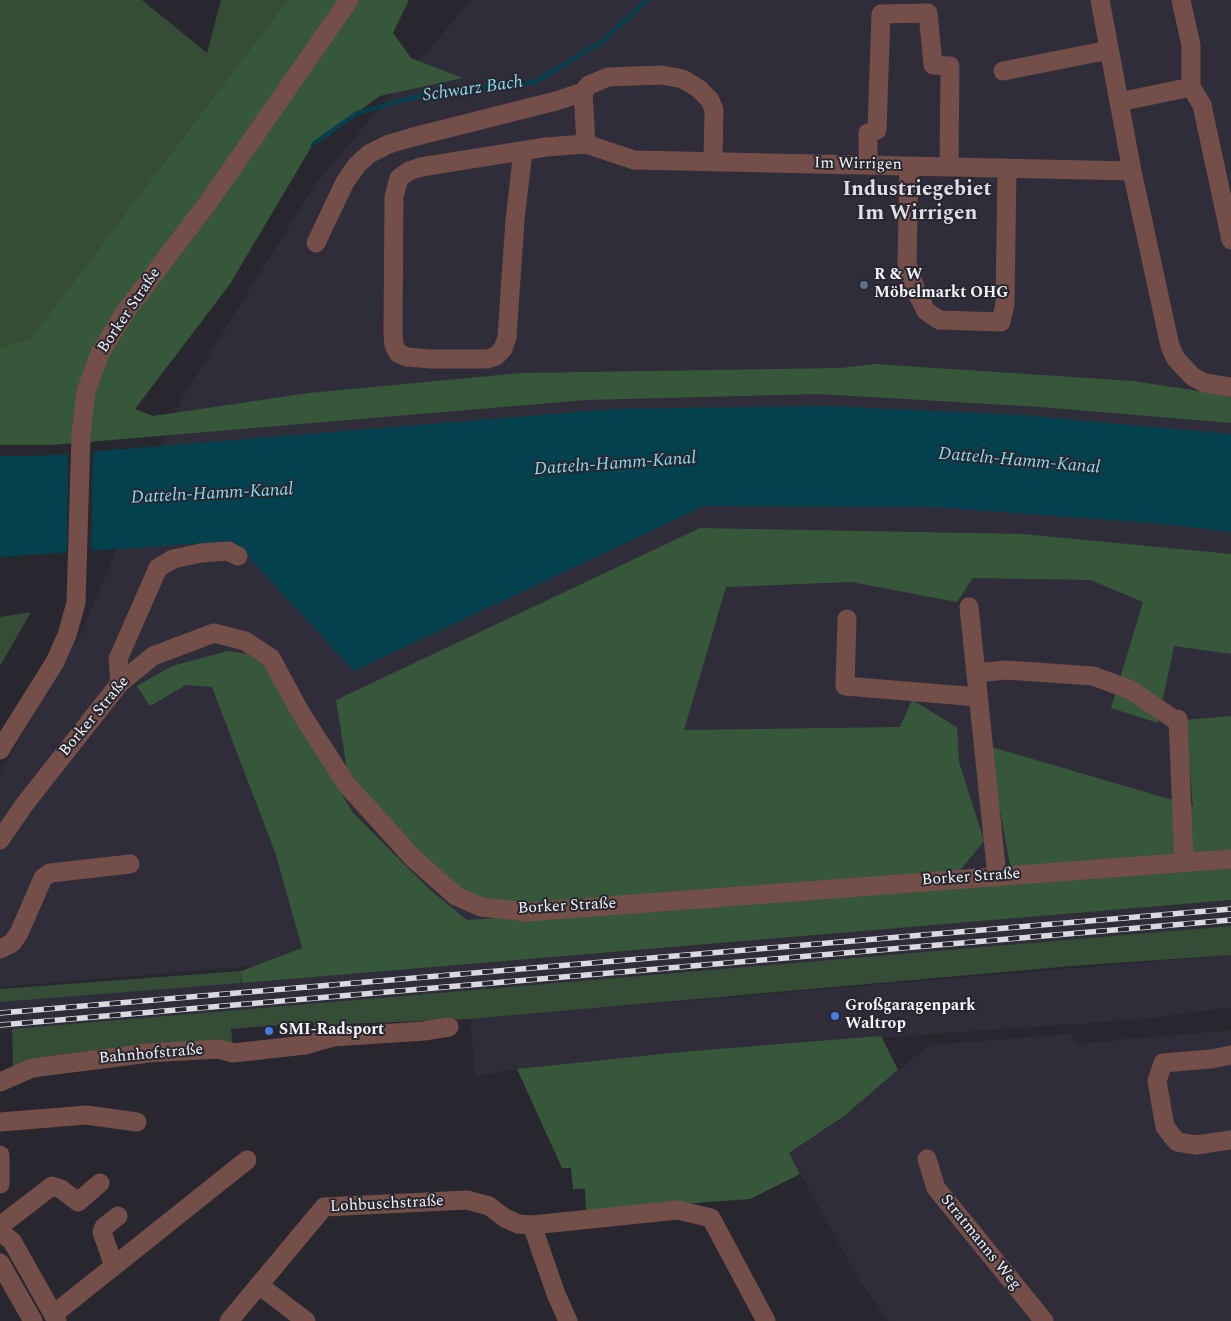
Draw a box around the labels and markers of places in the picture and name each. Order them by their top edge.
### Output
place label: R & W Möbelmarkt OHG [874,266,1008,304]
marker: R & W Möbelmarkt OHG [858,279,870,291]
place label: Großgaragenpark Waltrop [845,997,976,1035]
marker: Großgaragenpark Waltrop [829,1010,841,1022]
place label: SMI-Radsport [279,1021,384,1041]
marker: SMI-Radsport [263,1025,275,1037]

